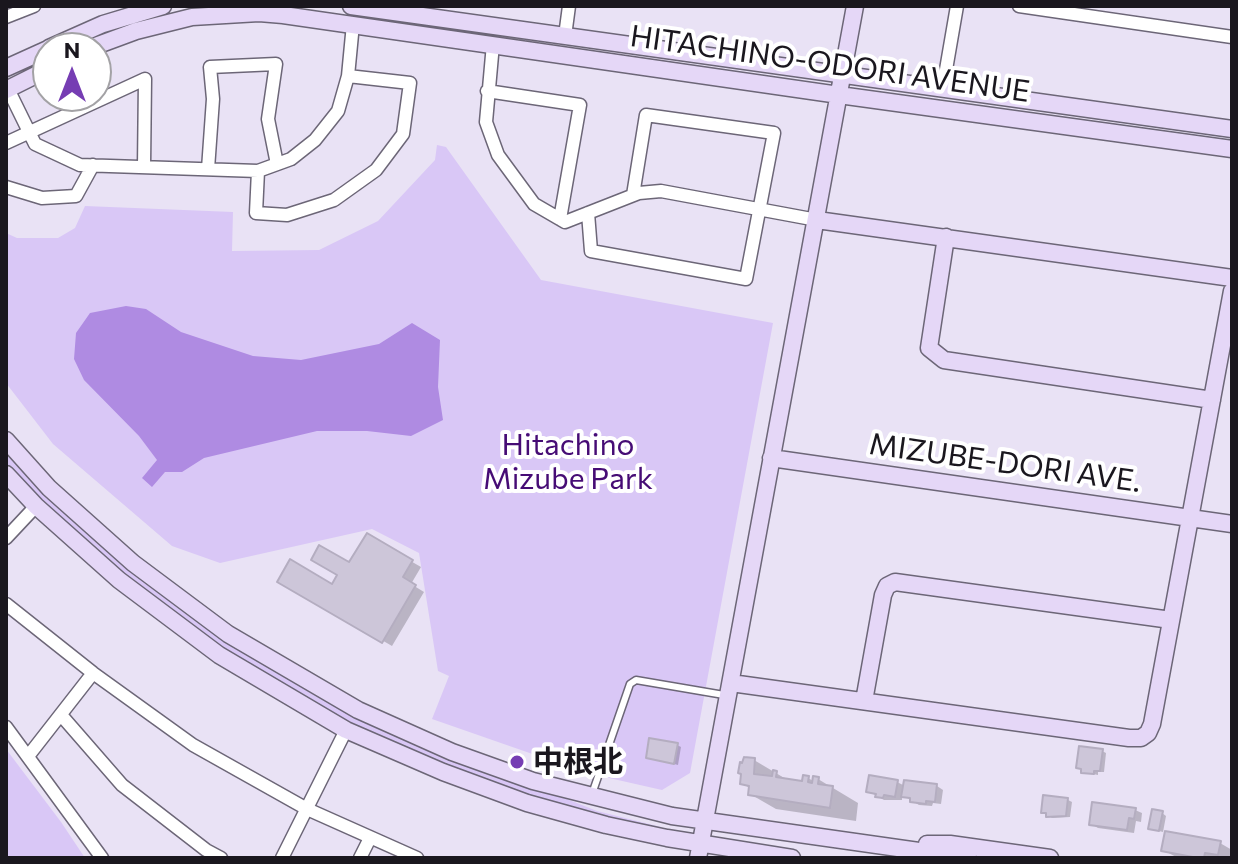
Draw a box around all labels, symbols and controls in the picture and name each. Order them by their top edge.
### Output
street label: HITACHINO-ODORI AVENUE [628,18,1032,110]
north arrow [32,32,112,112]
text: N [64,36,80,63]
street label: MIZUBE-DORI AVE. [867,426,1143,500]
park label: Hitachino Mizube Park [483,427,653,498]
place label: 中根北 [533,744,623,780]
marker: 中根北 [508,753,526,771]

